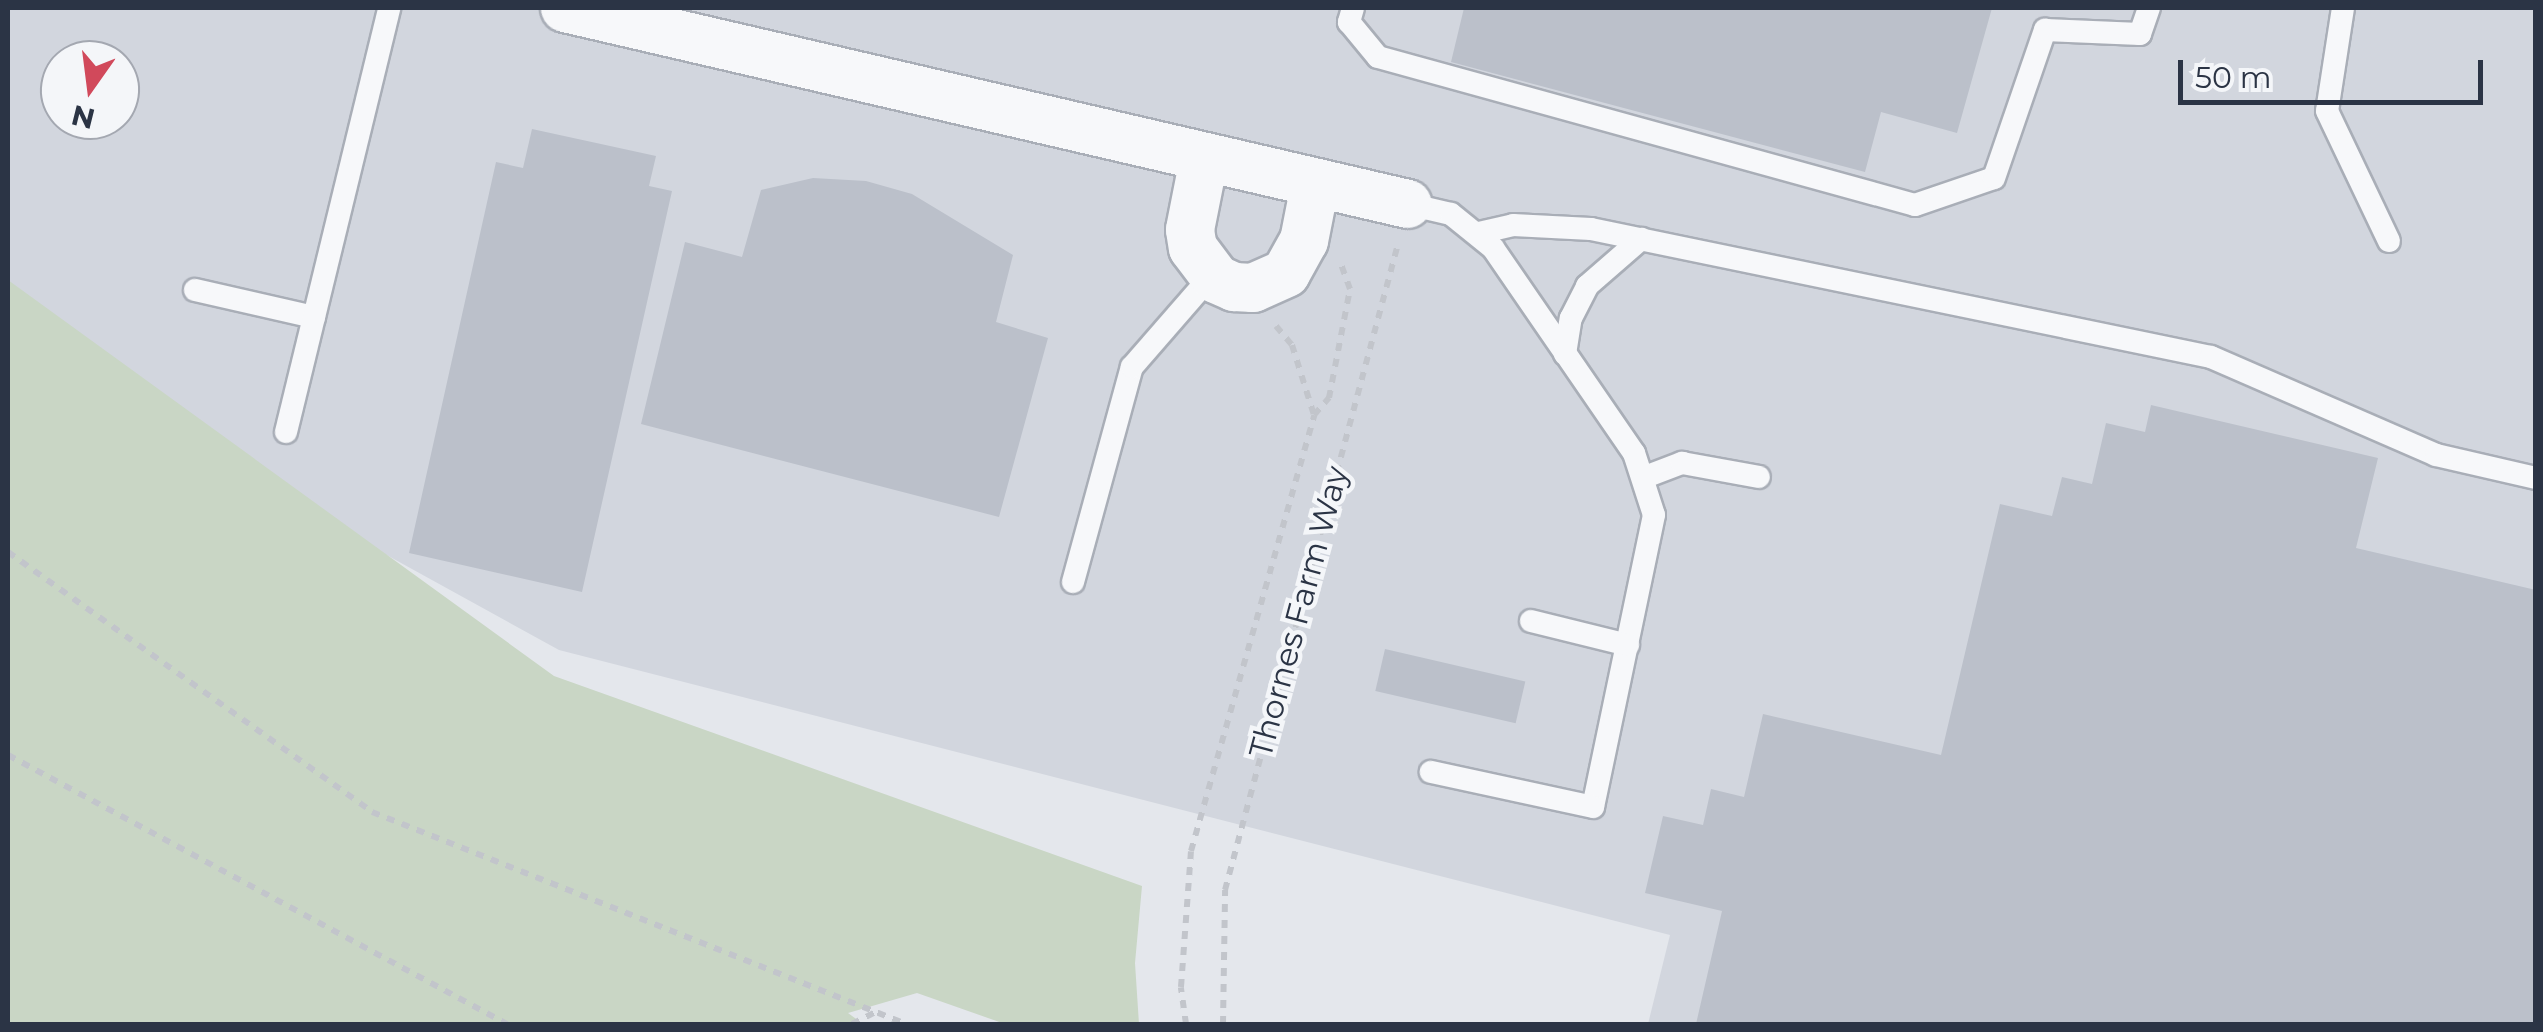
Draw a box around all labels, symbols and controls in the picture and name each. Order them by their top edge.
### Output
north arrow [40,40,140,140]
scale bar [2183,40,2488,102]
text: 50 m [2195,59,2272,96]
text: N [68,98,98,136]
street label: Thornes Farm Way [1242,462,1356,762]

